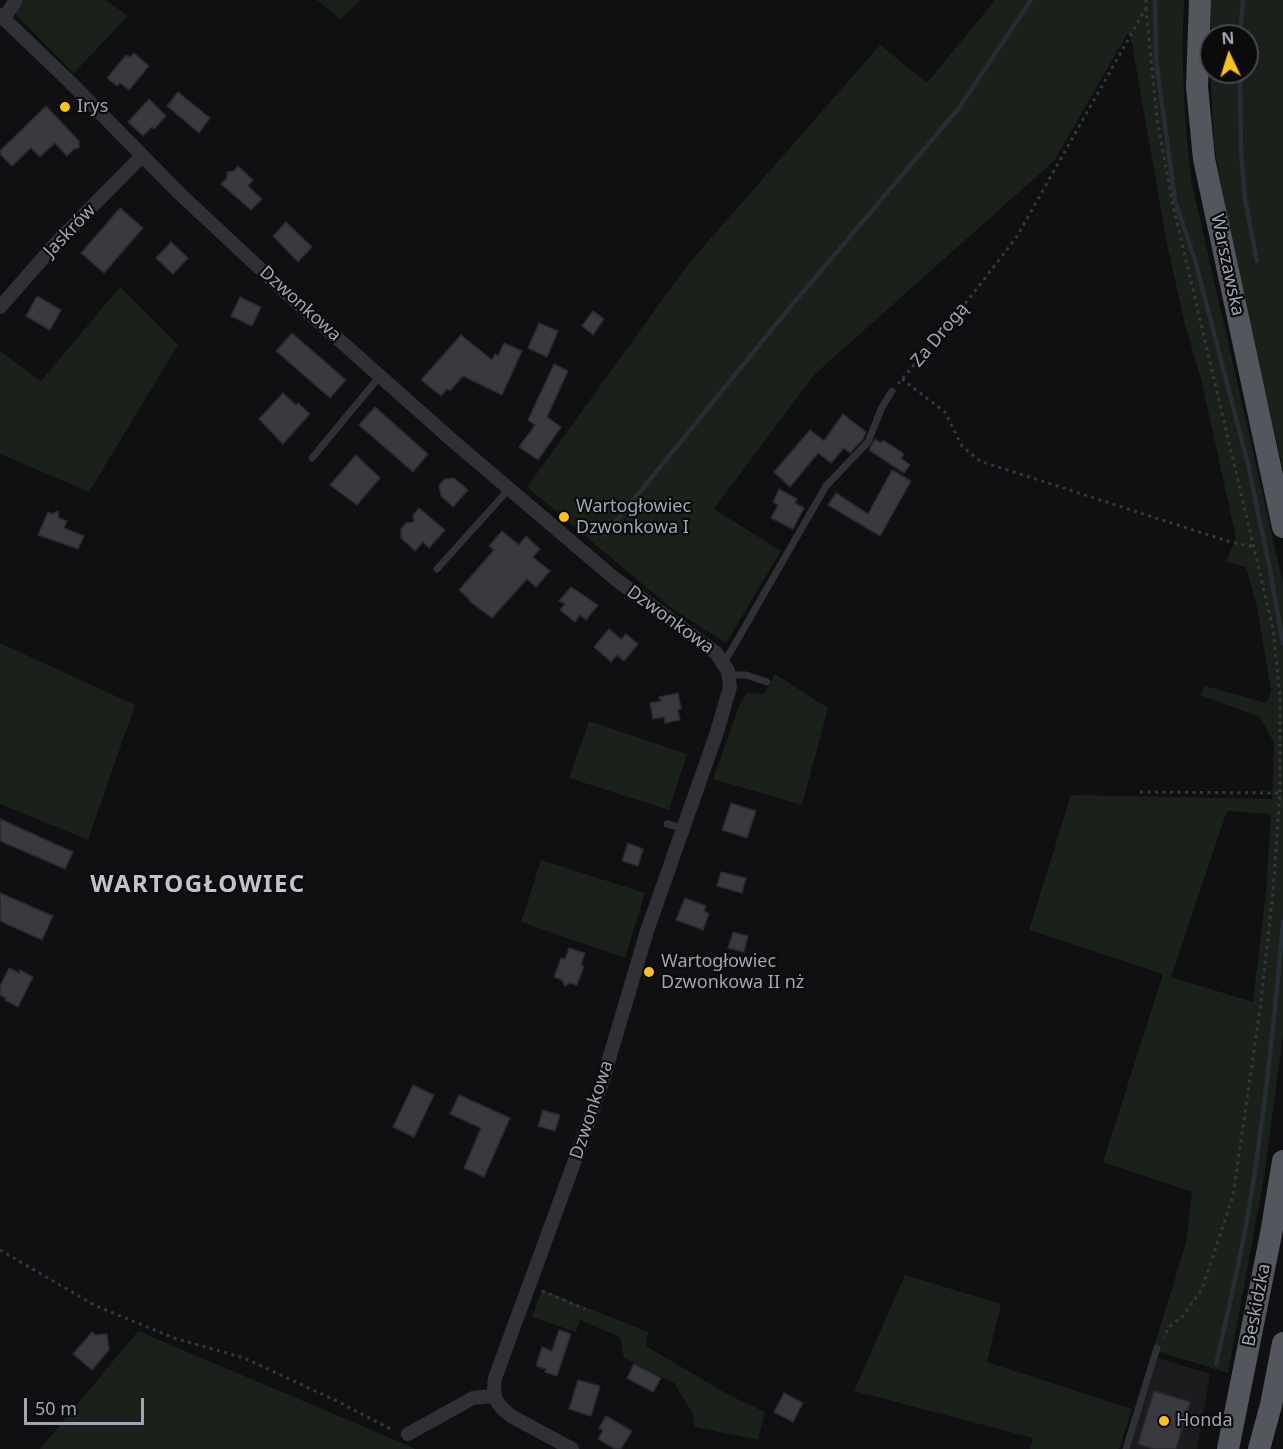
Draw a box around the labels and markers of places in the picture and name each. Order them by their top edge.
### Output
place label: Irys [77,96,108,118]
marker: Irys [58,100,72,114]
place label: Wartogłowiec Dzwonkowa I [576,496,691,538]
marker: Wartogłowiec Dzwonkowa I [557,510,571,524]
place label: Wartogłowiec Dzwonkowa II nż [661,951,804,994]
marker: Wartogłowiec Dzwonkowa II nż [642,965,656,979]
place label: Honda [1176,1410,1233,1432]
marker: Honda [1157,1414,1171,1428]

